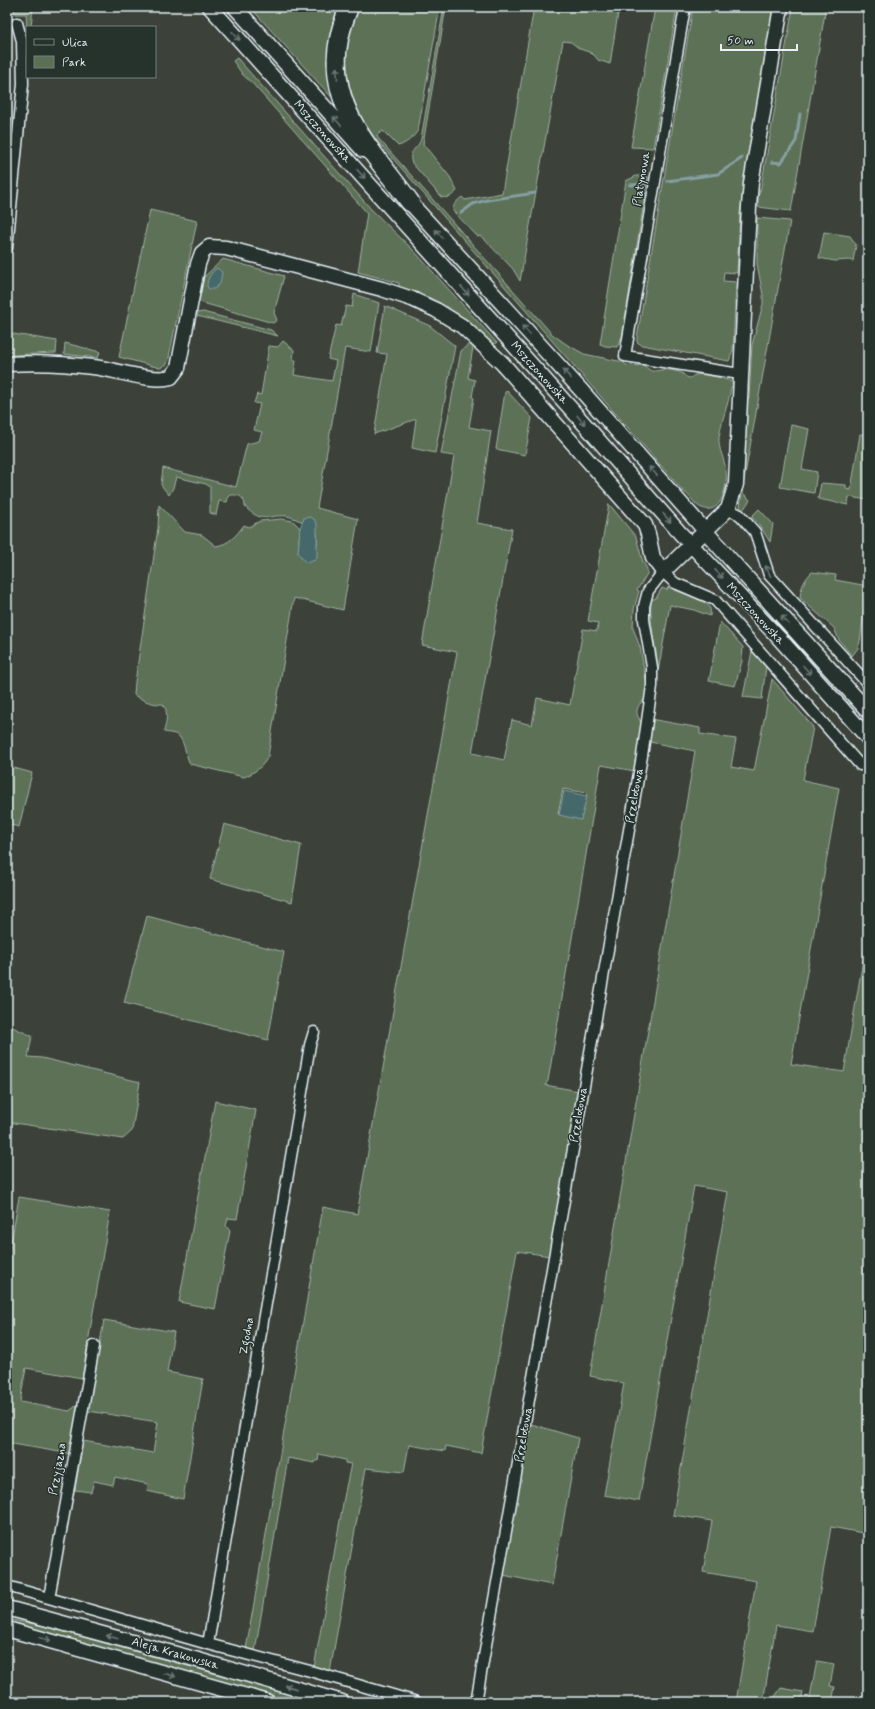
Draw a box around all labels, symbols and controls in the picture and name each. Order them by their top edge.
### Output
legend [26,26,156,78]
scale bar [721,26,797,52]
one-way arrow [232,31,241,41]
text: 50 m [727,33,754,49]
text: Ulica [62,35,88,51]
text: Park [62,55,86,71]
one-way arrow [333,67,340,80]
street label: Mszczonowska [290,97,355,167]
one-way arrow [332,116,342,126]
street label: Platynowa [629,150,655,208]
one-way arrow [356,169,365,180]
one-way arrow [434,229,443,239]
one-way arrow [460,286,470,296]
one-way arrow [522,325,531,335]
street label: Mszczonowska [507,338,572,408]
one-way arrow [562,368,571,379]
one-way arrow [576,415,585,425]
one-way arrow [649,466,658,476]
one-way arrow [662,513,671,523]
one-way arrow [764,566,771,578]
one-way arrow [714,569,723,579]
street label: Mszczonowska [722,580,788,649]
one-way arrow [781,616,790,626]
one-way arrow [802,665,811,675]
street label: Przelotowa [622,767,648,825]
street label: Przelotowa [566,1086,592,1144]
street label: Zgodna [236,1316,259,1356]
street label: Przelotowa [511,1406,537,1464]
street label: Przyjazna [46,1441,70,1496]
one-way arrow [106,1632,119,1640]
street label: Aleja Krakowska [130,1634,221,1674]
one-way arrow [38,1636,51,1644]
one-way arrow [163,1672,176,1679]
one-way arrow [285,1683,298,1690]

